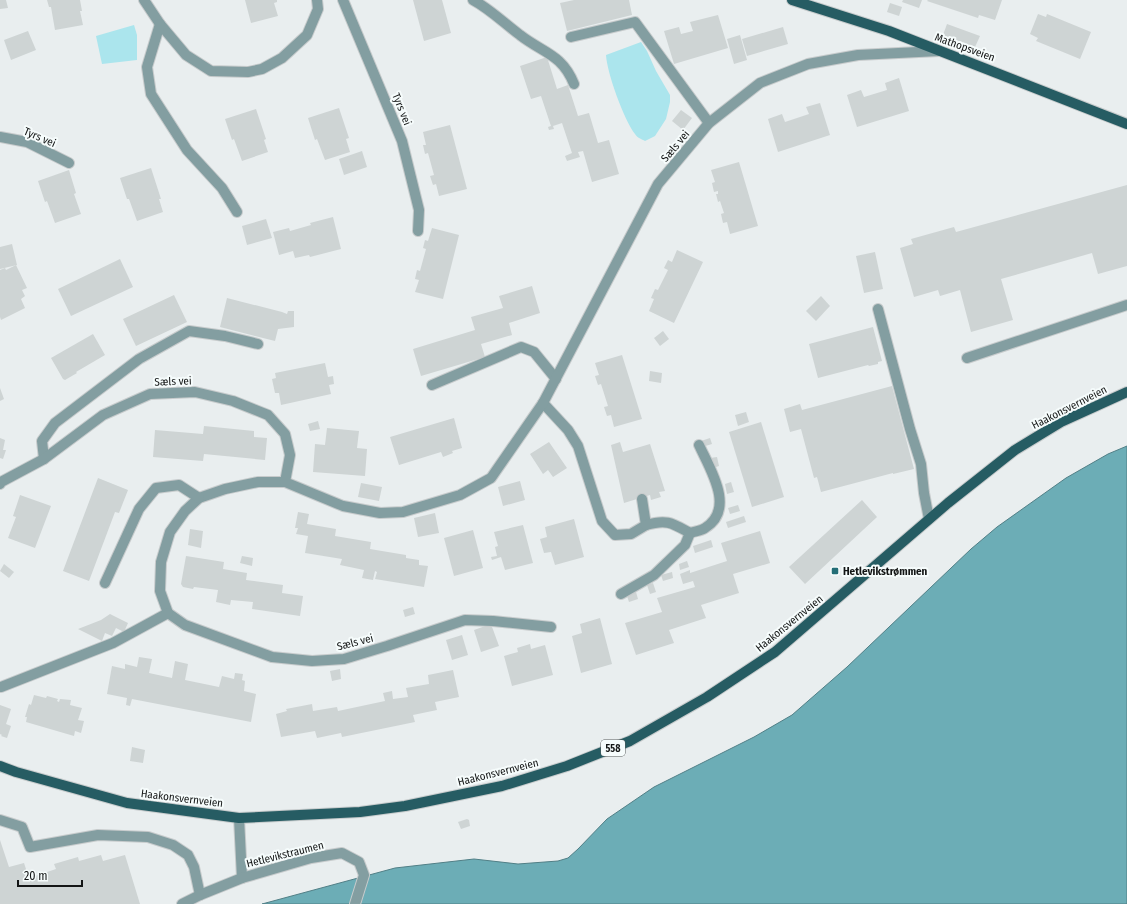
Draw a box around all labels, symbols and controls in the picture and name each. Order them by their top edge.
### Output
street label: Mathopsveien [933,31,997,64]
street label: Tyrs vei [389,91,414,127]
street label: Tyrs vei [22,125,58,150]
street label: Sæls vei [658,128,692,165]
street label: Sæls vei [154,374,192,389]
street label: Haakonsvernveien [1029,383,1109,432]
place label: Hetlevikstrømmen [843,565,928,578]
marker: Hetlevikstrømmen [830,566,840,576]
street label: Haakonsvernveien [753,592,826,654]
street label: Sæls vei [336,632,375,653]
road number: 558 [601,740,625,756]
street label: Haakonsvernveien [456,756,540,789]
street label: Haakonsvernveien [140,787,224,810]
street label: Hetlevikstraumen [245,839,325,870]
scale bar [18,862,82,888]
text: 20 m [24,869,48,883]

